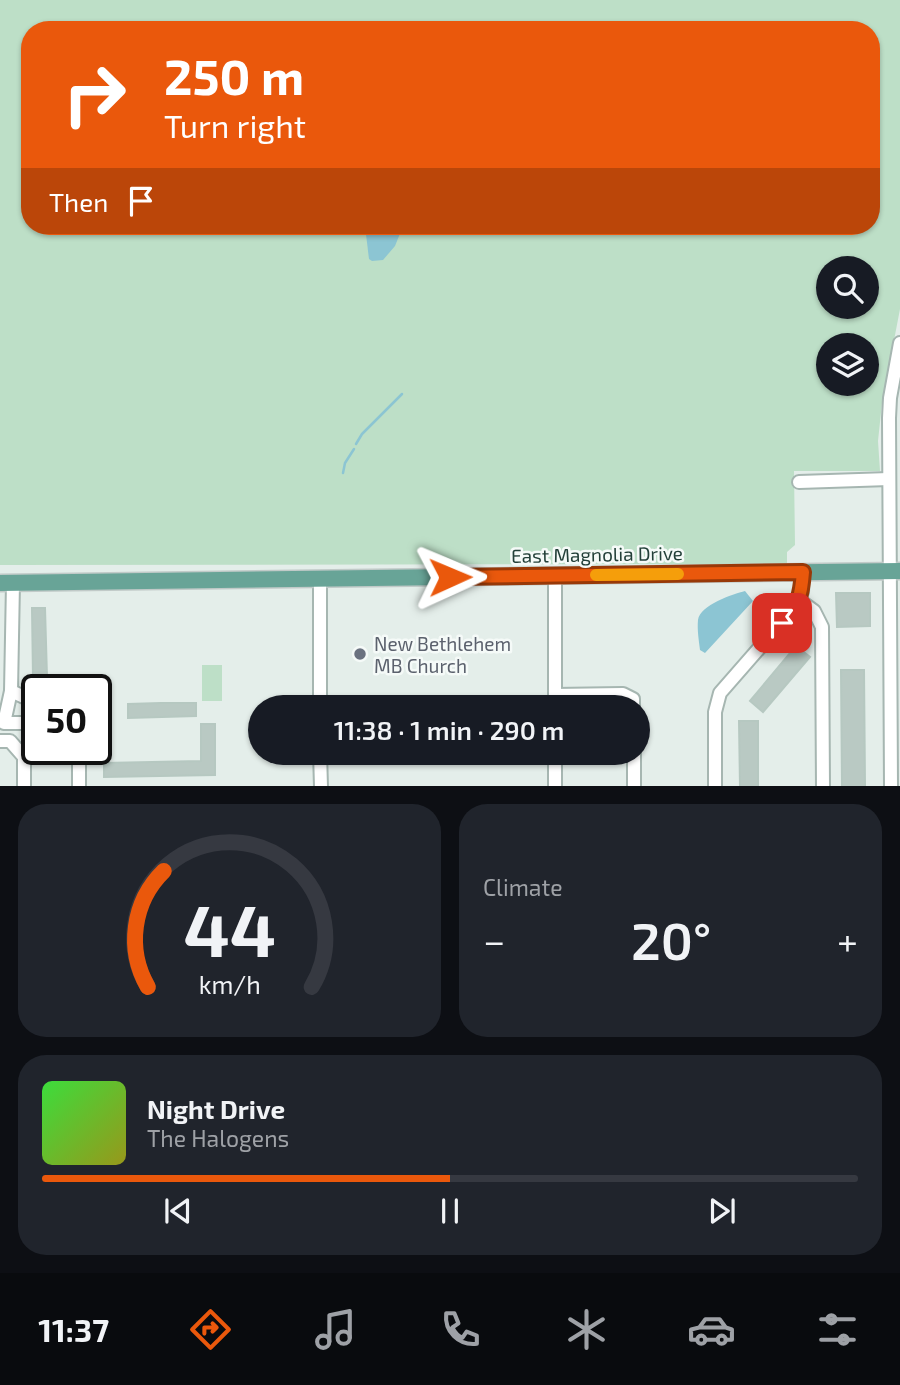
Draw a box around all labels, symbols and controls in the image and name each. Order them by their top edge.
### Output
text: 250 m [164,46,304,105]
icon: right [49,49,140,140]
text: Turn right [164,106,306,144]
icon: arrive [122,182,160,220]
text: Then [49,186,108,217]
map controls [816,256,879,396]
button: search [816,256,879,319]
button: layers [816,333,879,396]
position arrow [413,540,487,614]
street label: East Magnolia Drive [511,541,683,567]
pin [752,593,812,653]
icon: arrive [763,604,801,642]
place label: New Bethlehem MB Church [374,632,511,677]
marker: New Bethlehem MB Church [352,646,368,662]
speed limit sign: 50 [21,674,112,765]
text: 11:38 · 1 min · 290 m [334,714,564,745]
text: Climate [483,873,563,901]
text: 44 [183,884,276,972]
text: 20° [631,908,711,970]
text: − [483,917,505,963]
text: + [837,917,858,963]
text: km/h [198,968,261,998]
text: Night Drive [147,1093,285,1124]
text: The Halogens [147,1124,289,1152]
icon: previous [159,1192,197,1230]
icon: pause [431,1192,469,1230]
icon: next [703,1192,741,1230]
icon: directions [186,1305,235,1354]
icon: music [311,1305,360,1354]
icon: phone [436,1305,485,1354]
icon: climate [562,1305,611,1354]
icon: car [687,1305,736,1354]
icon: filters [813,1305,862,1354]
text: 11:37 [38,1310,109,1348]

